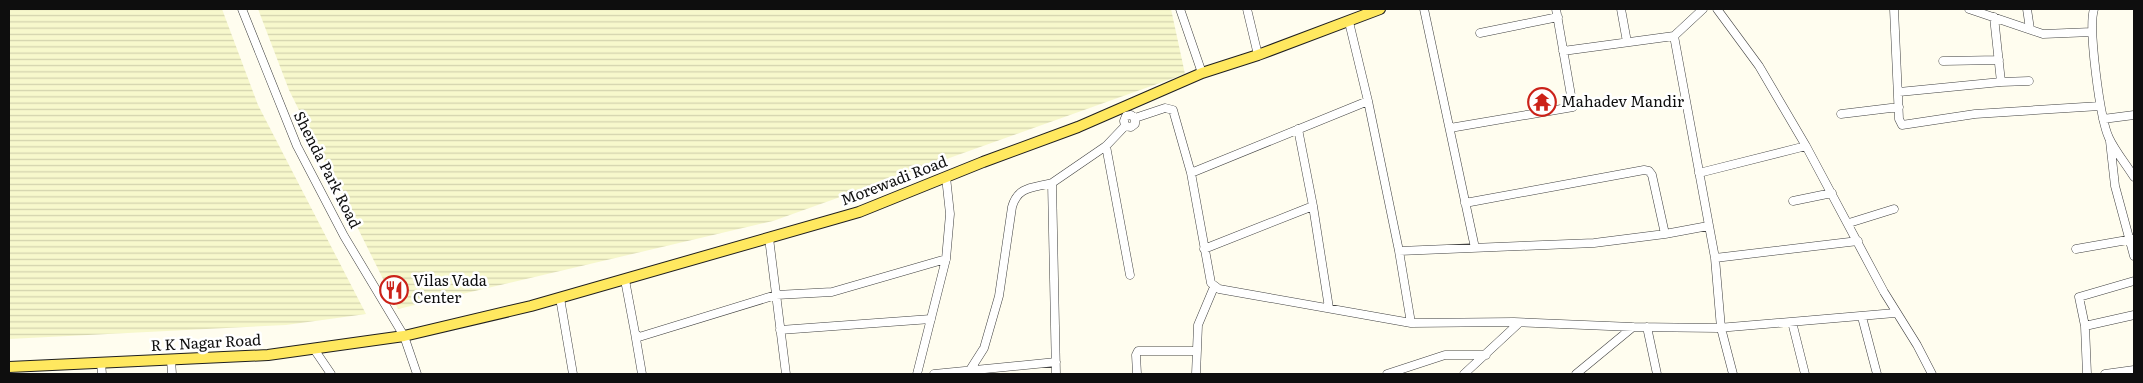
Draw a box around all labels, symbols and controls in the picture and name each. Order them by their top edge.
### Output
temple icon: Mahadev Mandir [1527,87,1557,117]
place label: Mahadev Mandir [1561,89,1684,112]
street label: Shenda Park Road [289,107,368,232]
street label: Morewadi Road [837,149,950,210]
place label: Vilas Vada Center [413,268,488,308]
restaurant icon: Vilas Vada Center [379,275,409,305]
street label: R K Nagar Road [150,327,262,356]

